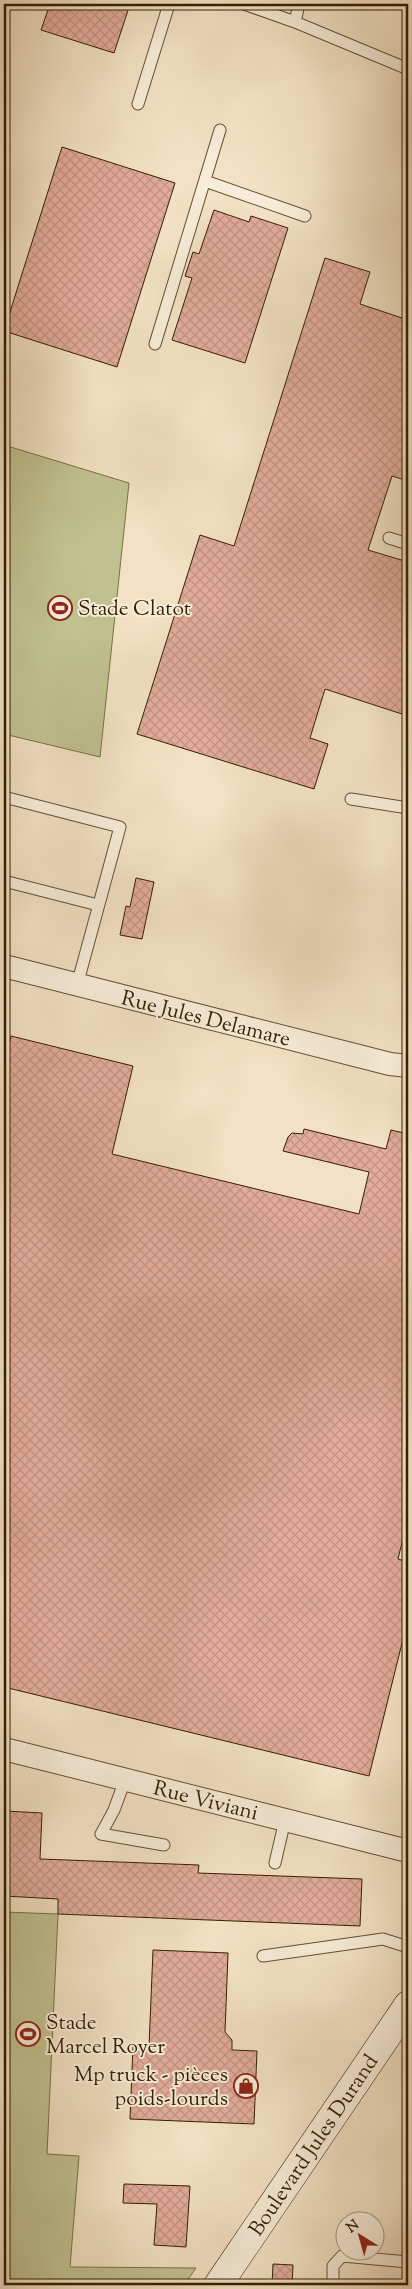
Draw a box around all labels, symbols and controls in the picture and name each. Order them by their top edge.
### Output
sports icon: Stade Clatot [47,595,73,621]
place label: Stade Clatot [78,595,191,625]
street label: Rue Jules Delamare [118,984,293,1055]
street label: Rue Viviani [150,1774,261,1829]
place label: Stade Marcel Royer [46,2009,165,2063]
sports icon: Stade Marcel Royer [15,2021,41,2047]
street label: Boulevard Jules Durand [243,2049,387,2243]
place label: Mp truck - pièces poids-lourds [74,2061,228,2115]
shop icon: Mp truck - pièces poids-lourds [233,2073,259,2099]
north arrow [334,2212,384,2262]
text: N [343,2216,364,2239]

